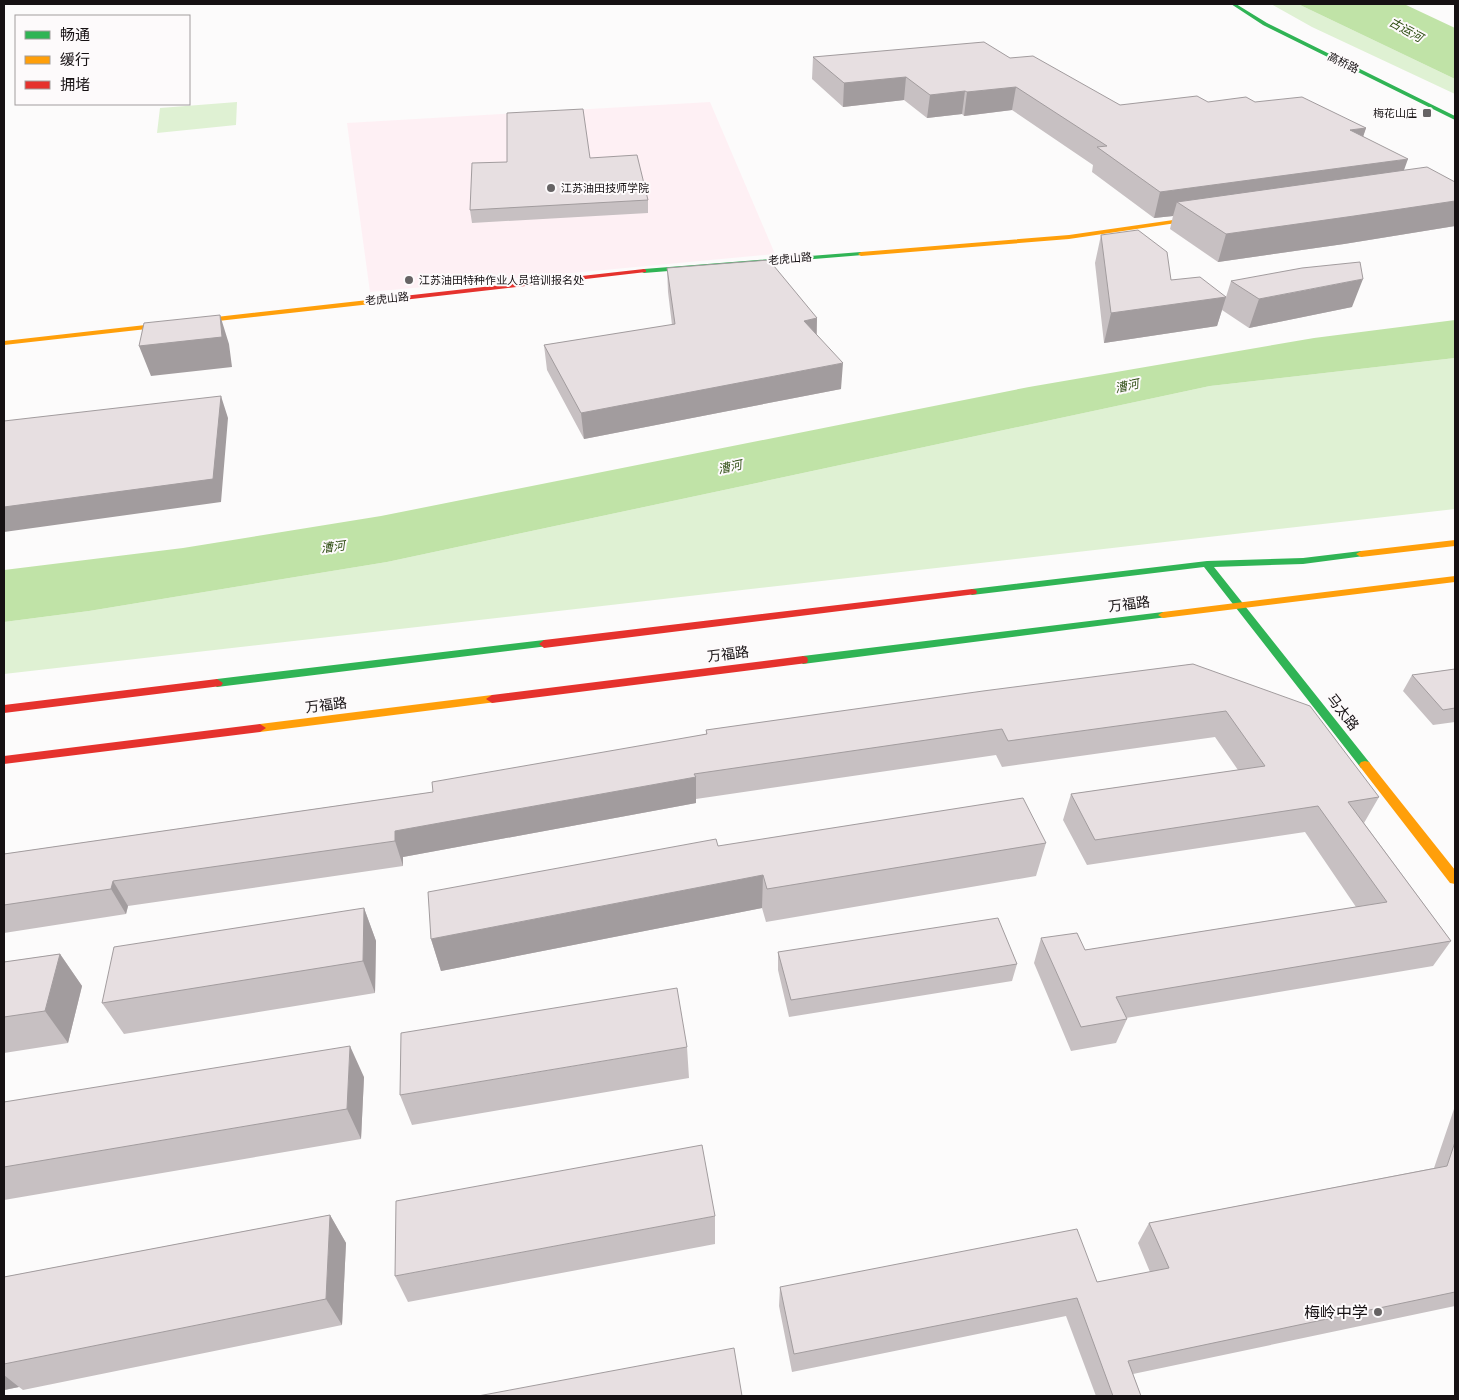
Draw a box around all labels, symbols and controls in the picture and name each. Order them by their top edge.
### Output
water label: 古运河 [1386,14,1427,47]
legend [15,15,190,105]
text: 畅通 [60,24,90,45]
text: 缓行 [60,49,90,70]
street label: 高桥路 [1325,49,1361,77]
text: 拥堵 [60,74,90,95]
place label: 梅花山庄 [1373,106,1417,121]
marker: 梅花山庄 [1421,107,1433,119]
place label: 江苏油田技师学院 [561,181,649,196]
marker: 江苏油田技师学院 [545,182,557,194]
street label: 老虎山路 [767,250,813,268]
place label: 江苏油田特种作业人员培训报名处 [419,273,584,288]
marker: 江苏油田特种作业人员培训报名处 [403,274,415,286]
street label: 老虎山路 [364,289,410,309]
water label: 漕河 [1114,375,1142,396]
water label: 漕河 [717,456,745,477]
water label: 漕河 [320,537,348,556]
street label: 万福路 [1107,592,1151,616]
street label: 万福路 [706,642,750,666]
street label: 马太路 [1322,689,1364,735]
street label: 万福路 [304,693,348,717]
place label: 梅岭中学 [1304,1301,1368,1323]
marker: 梅岭中学 [1372,1306,1384,1318]

